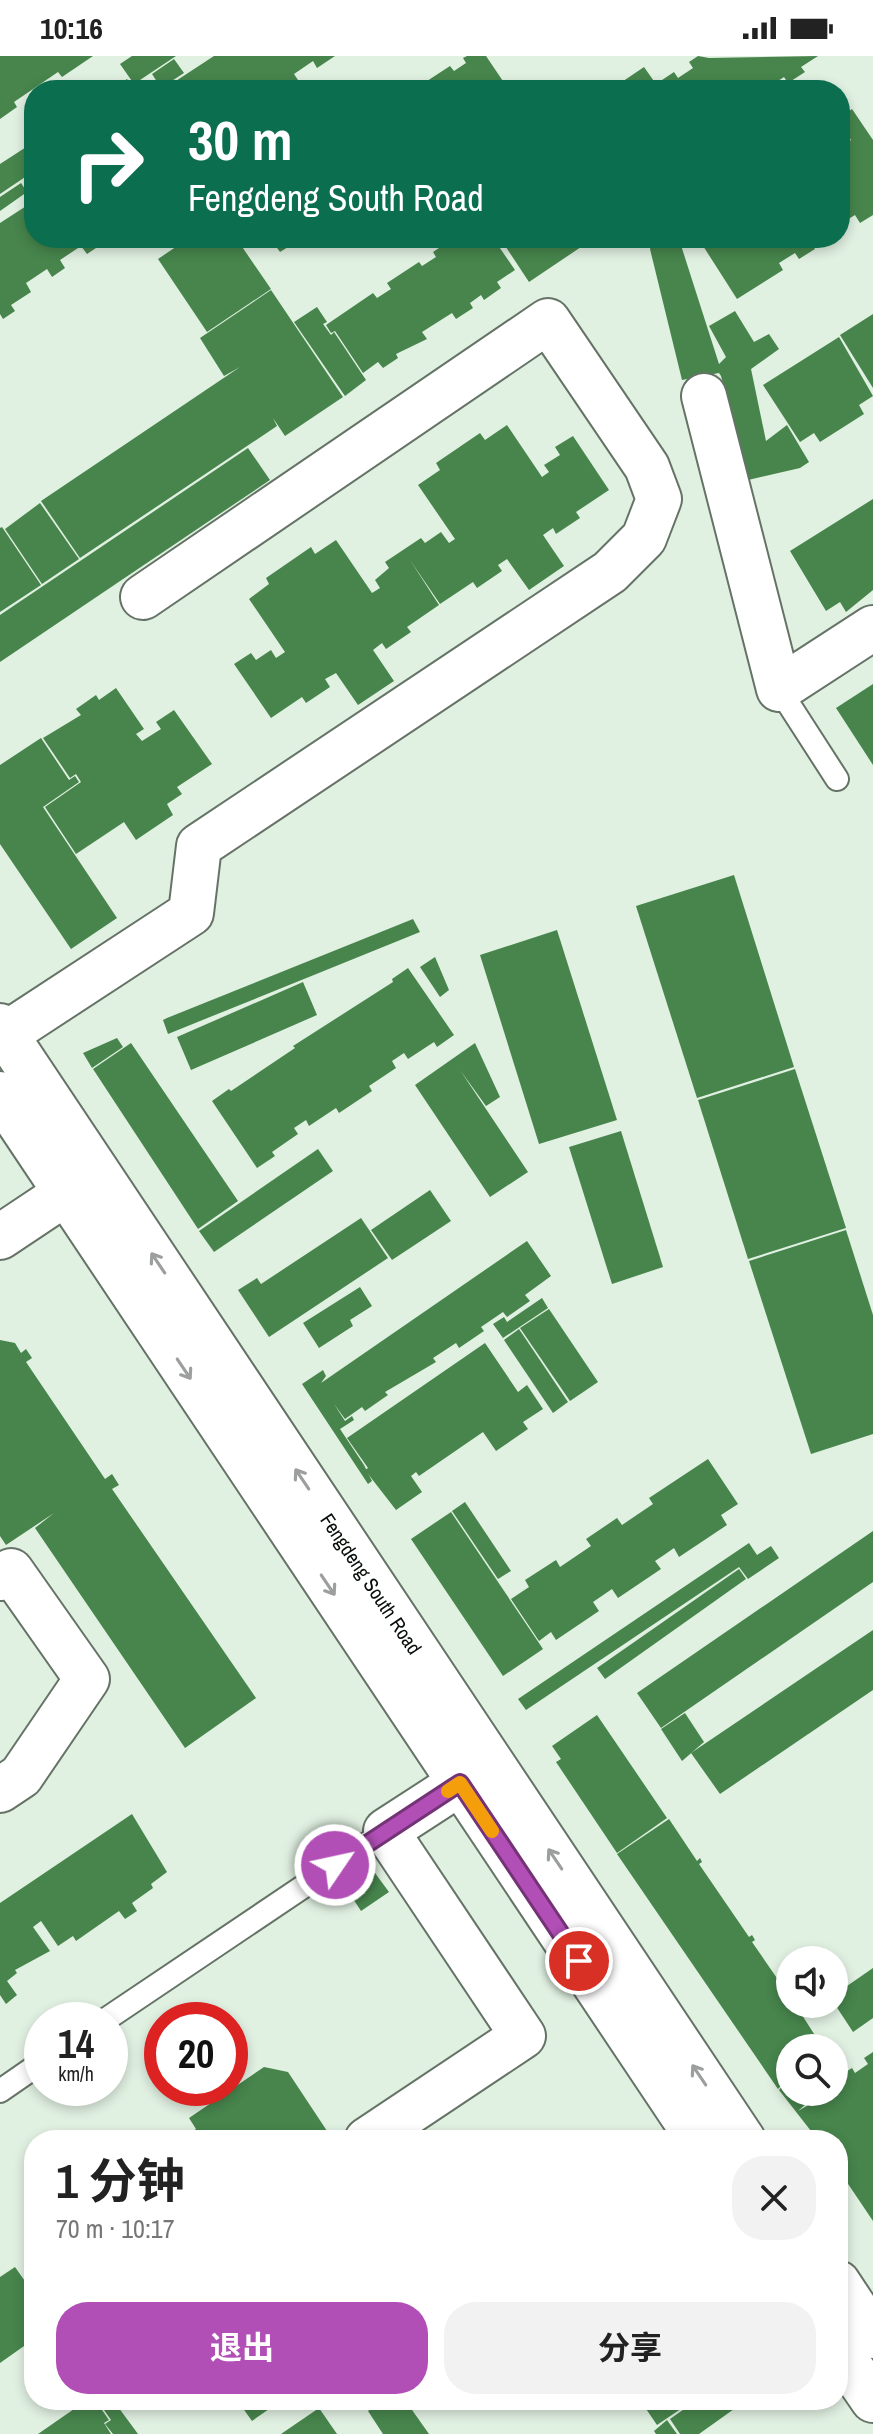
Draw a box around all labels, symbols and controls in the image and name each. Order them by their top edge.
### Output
text: 10:16 [40,8,103,48]
text: 30 m [188,102,293,177]
icon: right [56,112,160,216]
text: Fengdeng South Road [188,174,484,222]
one-way arrow [150,1252,166,1275]
one-way arrow [175,1357,192,1379]
one-way arrow [294,1469,311,1491]
street label: Fengdeng South Road [315,1508,429,1659]
one-way arrow [320,1573,336,1595]
position arrow [293,1823,377,1907]
one-way arrow [547,1848,563,1870]
pin [545,1927,613,1995]
icon: arrive [557,1939,601,1983]
map controls [776,1946,848,2106]
button: sound [776,1946,848,2018]
speed limit sign: 20 [144,2002,248,2106]
text: 14 [58,2017,94,2070]
button: search [776,2034,848,2106]
text: km/h [58,2060,94,2087]
one-way arrow [691,2064,707,2087]
text: 1 分钟 [56,2148,185,2213]
button: close [732,2156,816,2240]
text: 70 m · 10:17 [56,2211,175,2246]
button: 退出 [56,2302,428,2394]
button: 分享 [444,2302,816,2394]

